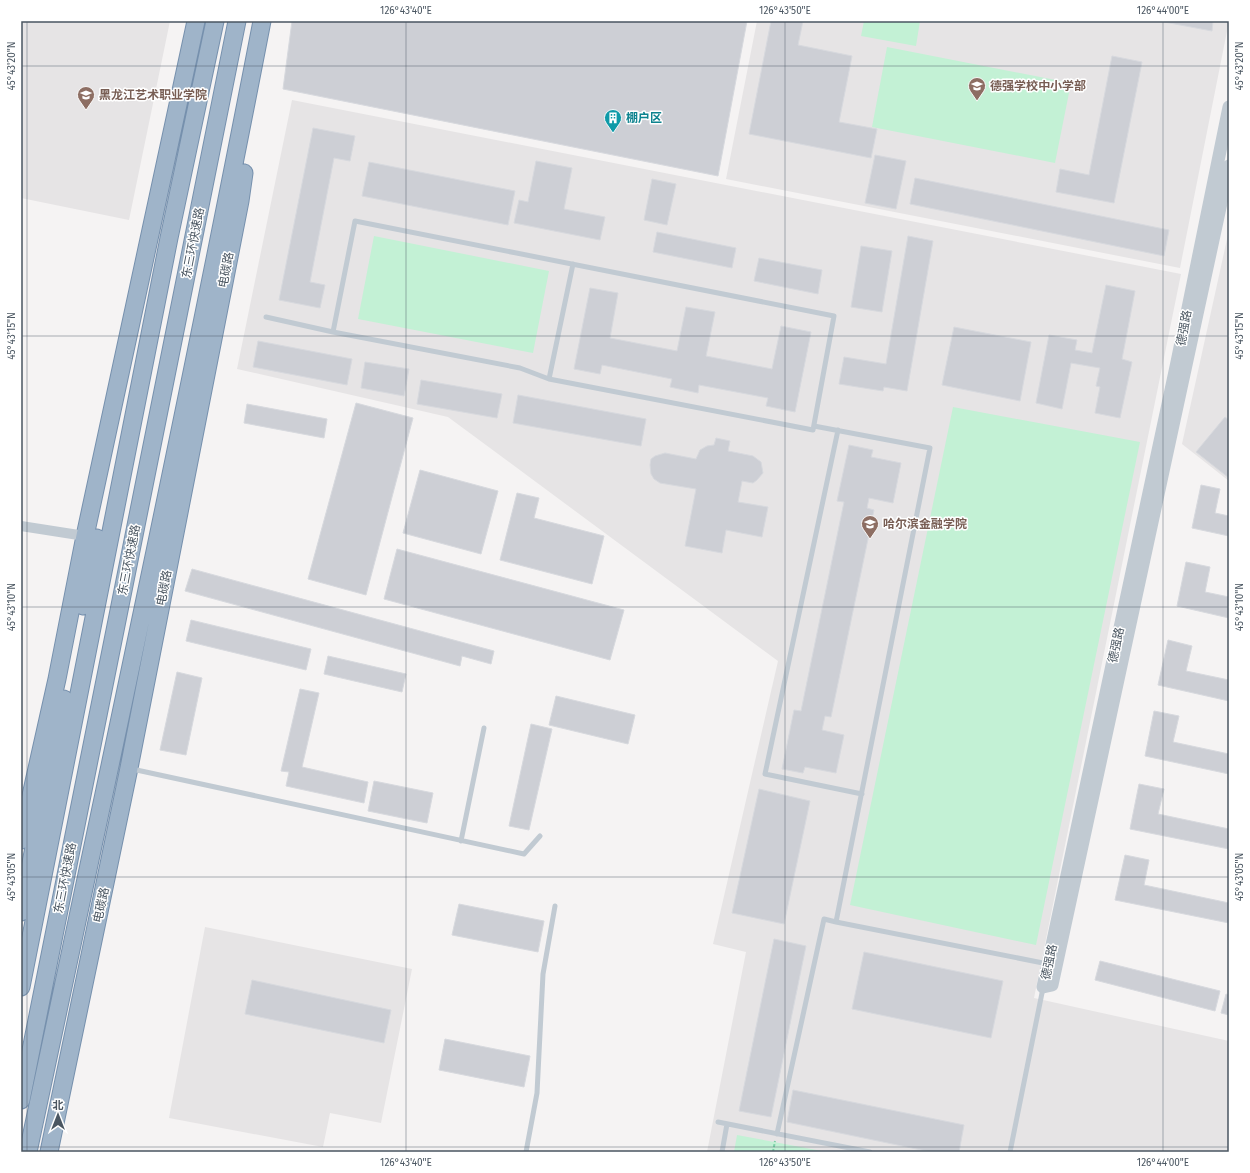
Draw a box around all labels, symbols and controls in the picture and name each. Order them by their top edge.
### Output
text: 126°43'40"E [380,5,432,17]
text: 126°43'50"E [759,5,811,17]
text: 126°44'00"E [1137,5,1189,17]
text: 45°43'20"N [6,42,18,90]
text: 45°43'20"N [1234,42,1246,90]
school or university icon: 德强学校中小学部 [967,76,987,101]
place label: 德强学校中小学部 [990,79,1086,93]
school or university icon: 黑龙江艺术职业学院 [76,85,96,110]
place label: 黑龙江艺术职业学院 [99,88,207,102]
building icon: 棚户区 [603,108,623,133]
place label: 棚户区 [626,111,662,125]
street label: 东三环快速路 [179,206,207,280]
street label: 电碳路 [216,251,236,289]
street label: 德强路 [1174,309,1194,347]
text: 45°43'15"N [6,312,18,360]
text: 45°43'15"N [1234,312,1246,360]
school or university icon: 哈尔滨金融学院 [860,514,880,539]
place label: 哈尔滨金融学院 [883,517,967,531]
street label: 东三环快速路 [115,523,143,597]
street label: 电碳路 [154,569,174,607]
text: 45°43'10"N [6,583,18,631]
text: 45°43'10"N [1234,583,1246,631]
street label: 德强路 [1105,626,1127,664]
street label: 东三环快速路 [51,841,79,915]
text: 45°43'05"N [6,853,18,901]
text: 45°43'05"N [1234,853,1246,901]
street label: 电碳路 [90,886,112,924]
street label: 德强路 [1038,943,1060,981]
north arrow [38,1095,78,1135]
text: 北 [53,1099,64,1112]
text: 126°43'40"E [380,1157,432,1169]
text: 126°43'50"E [759,1157,811,1169]
text: 126°44'00"E [1137,1157,1189,1169]

